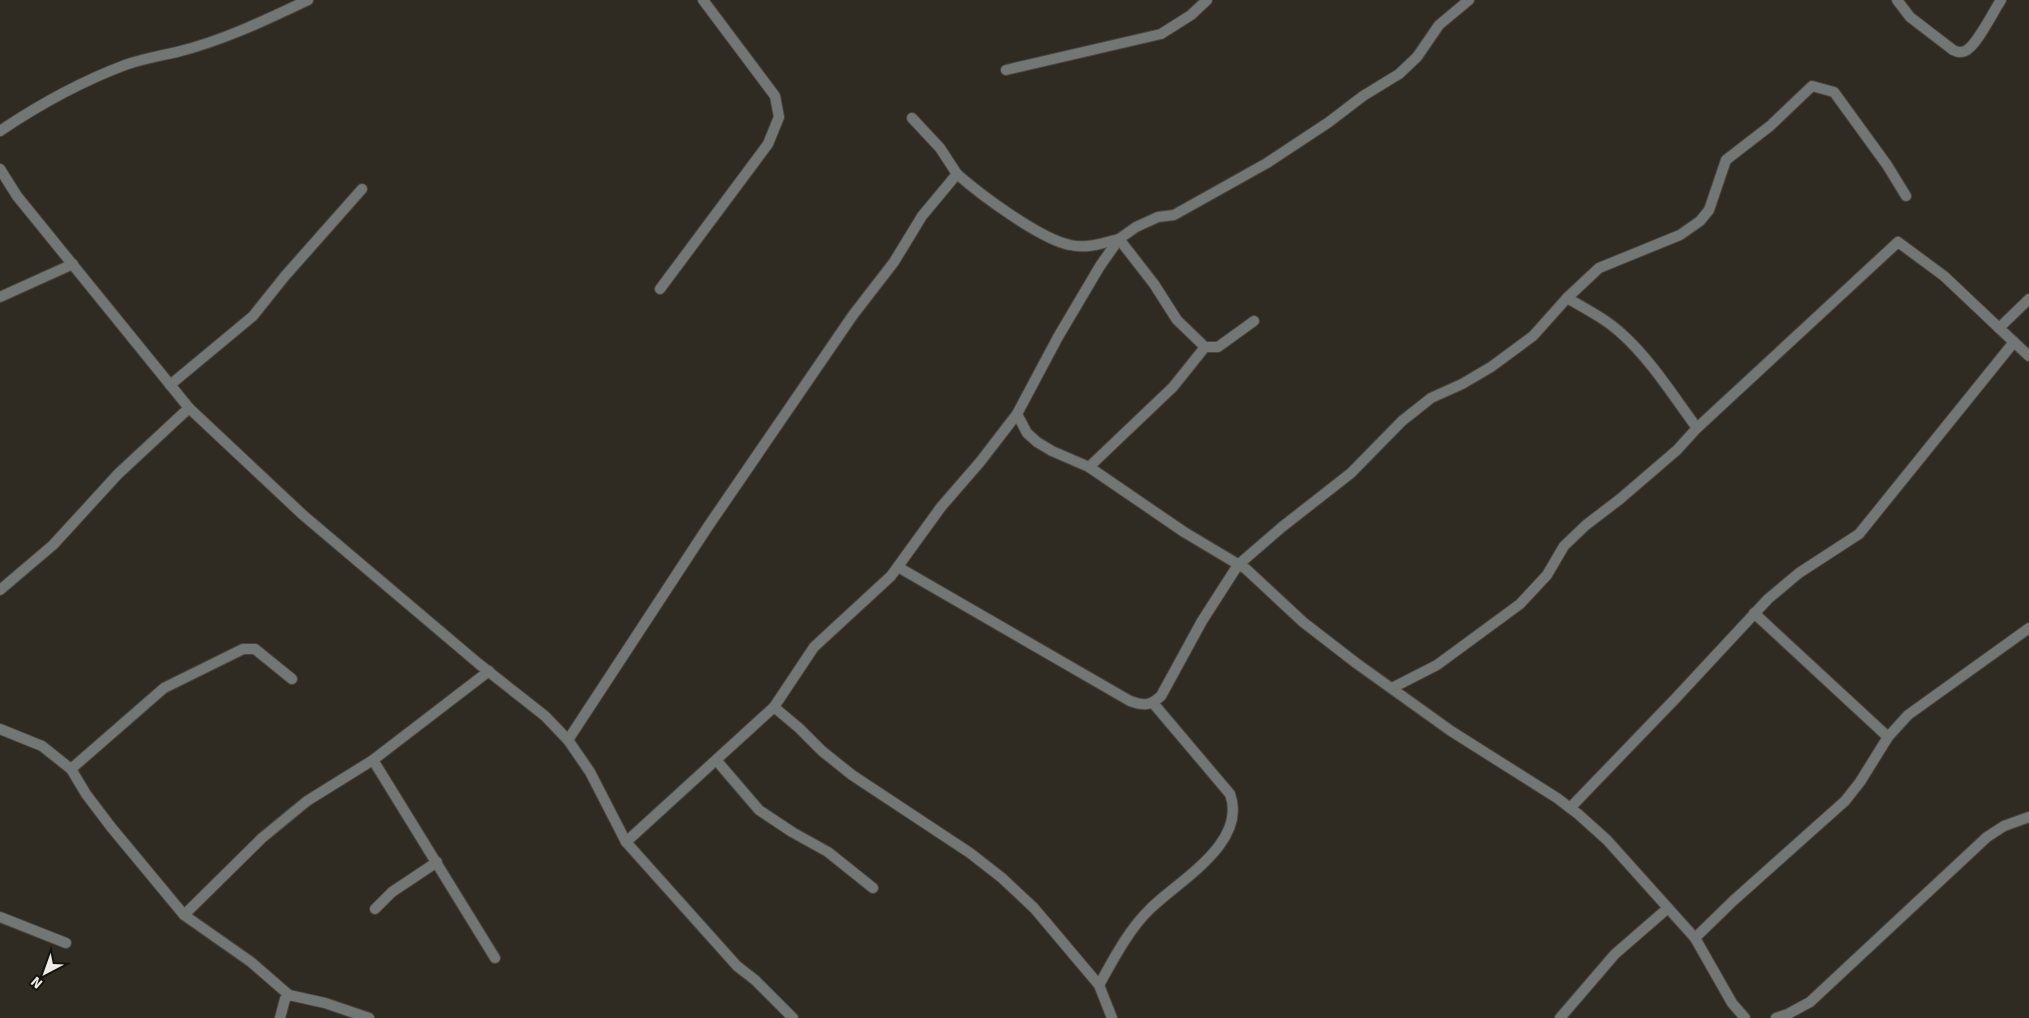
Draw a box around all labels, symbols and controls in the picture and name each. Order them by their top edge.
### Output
north arrow [20,948,70,998]
text: N [28,973,46,992]

